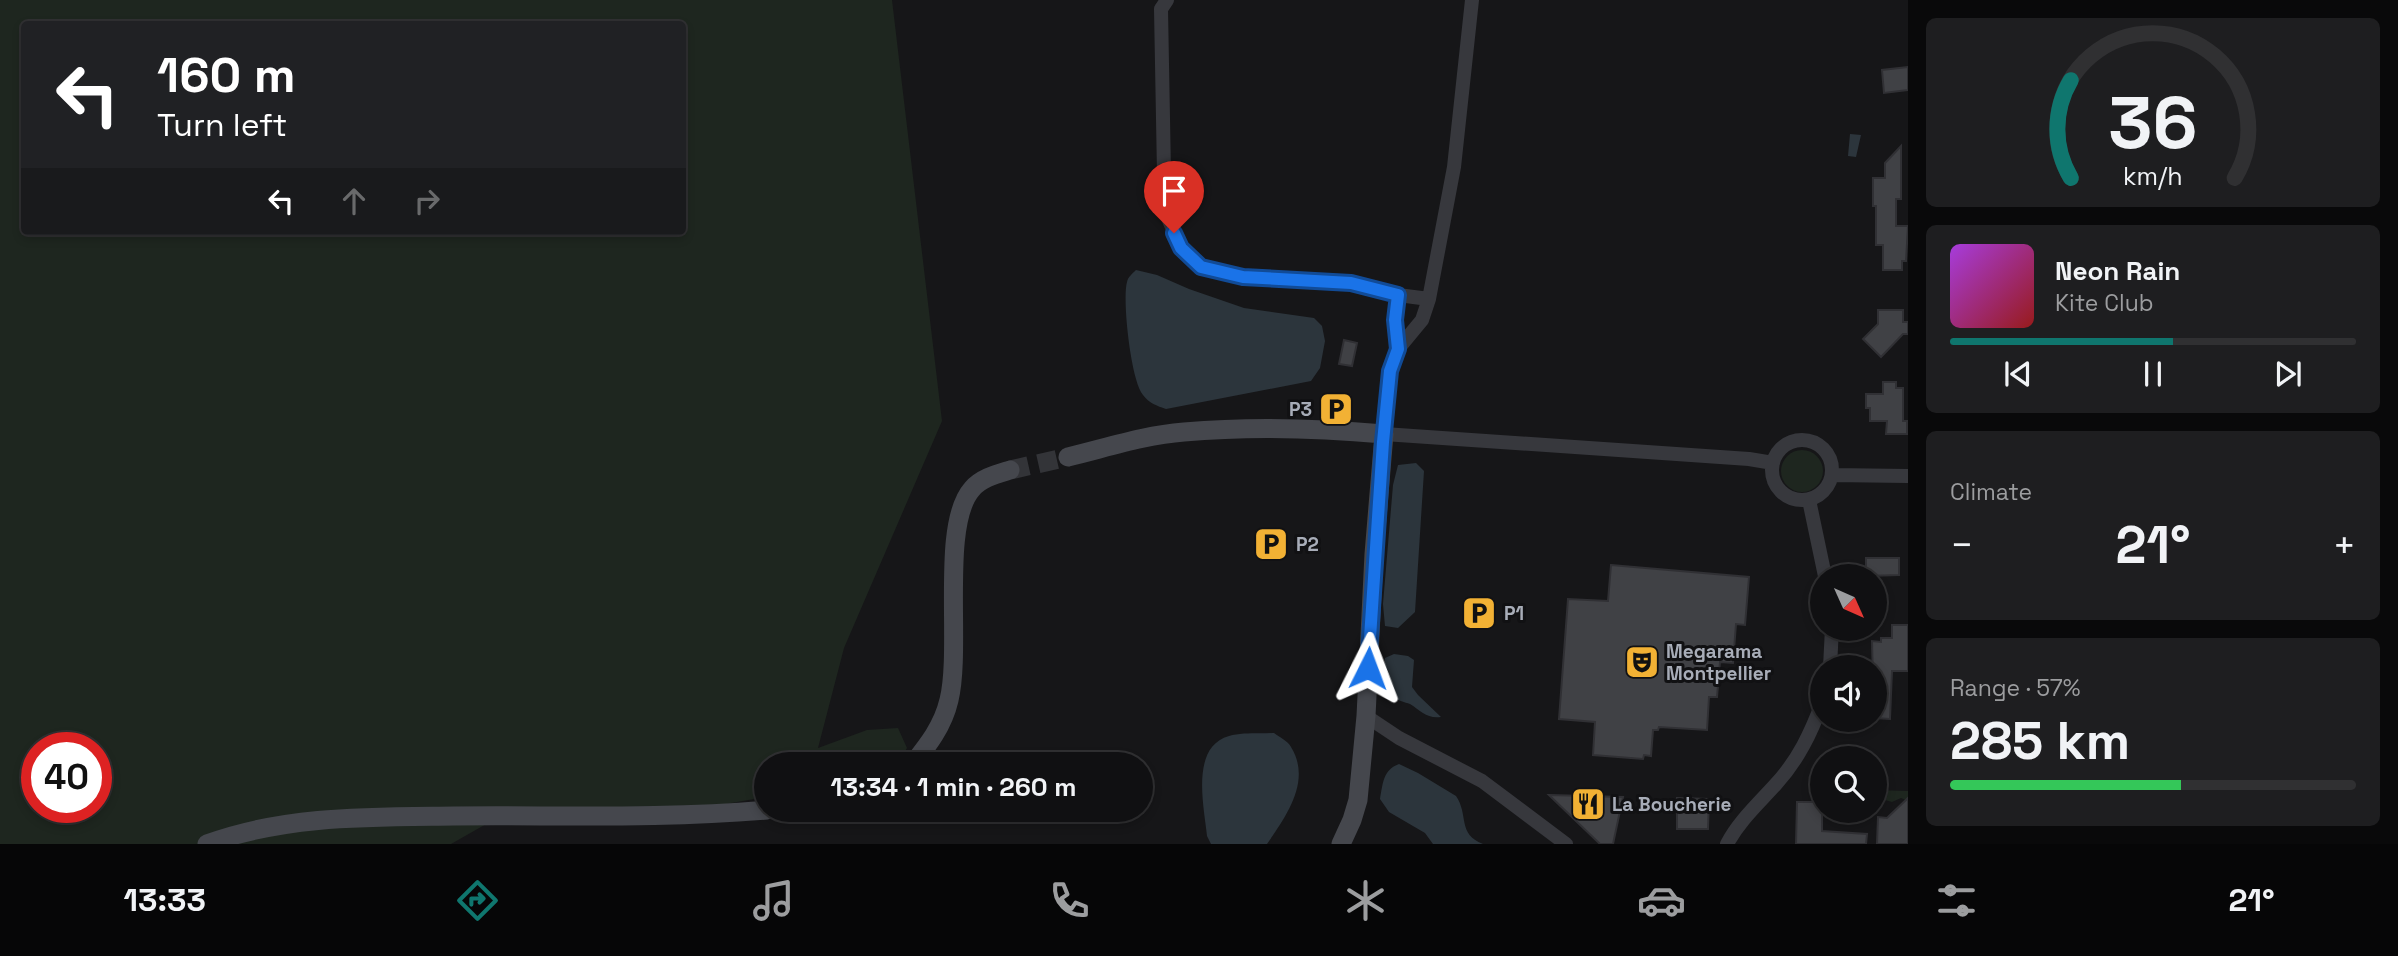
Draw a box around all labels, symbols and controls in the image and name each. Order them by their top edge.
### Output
text: 160 m [157,44,295,106]
icon: left [42,49,133,140]
text: 36 [2108,77,2198,170]
text: Turn left [157,105,287,145]
text: km/h [2123,160,2183,192]
pin [1144,161,1204,233]
icon: arrive [1155,172,1193,210]
icon: left [262,182,300,220]
icon: ahead [335,182,373,220]
icon: right [408,182,446,220]
text: Neon Rain [2055,254,2180,288]
text: Kite Club [2055,288,2154,318]
icon: previous [1999,355,2037,393]
icon: pause [2134,355,2172,393]
icon: next [2269,355,2307,393]
parking icon: P3 [1317,390,1355,428]
place label: P3 [1289,397,1312,422]
text: Climate [1950,477,2032,507]
text: 21° [2116,512,2190,578]
text: − [1950,521,1974,569]
text: + [2332,521,2356,569]
parking icon: P2 [1252,525,1290,563]
place label: P2 [1296,532,1319,557]
north arrow [1810,564,1886,640]
map controls [1810,564,1887,823]
parking icon: P1 [1460,594,1498,632]
place label: P1 [1504,601,1524,626]
position arrow [1331,631,1405,705]
place label: Megarama Montpellier [1666,639,1771,686]
theatre icon: Megarama Montpellier [1623,643,1661,681]
button: sound [1810,655,1887,732]
text: Range · 57% [1950,673,2081,703]
text: 285 km [1950,708,2130,774]
speed limit sign: 40 [21,732,112,823]
button: search [1810,746,1887,823]
text: 13:34 · 1 min · 260 m [830,770,1077,804]
restaurant icon: La Boucherie [1569,785,1607,823]
place label: La Boucherie [1612,792,1731,817]
icon: directions [453,876,502,925]
icon: music [749,876,798,925]
icon: phone [1045,876,1094,925]
icon: climate [1341,876,1390,925]
icon: car [1637,876,1686,925]
icon: filters [1932,876,1981,925]
text: 13:33 [123,880,206,920]
text: 21° [2228,880,2275,920]

